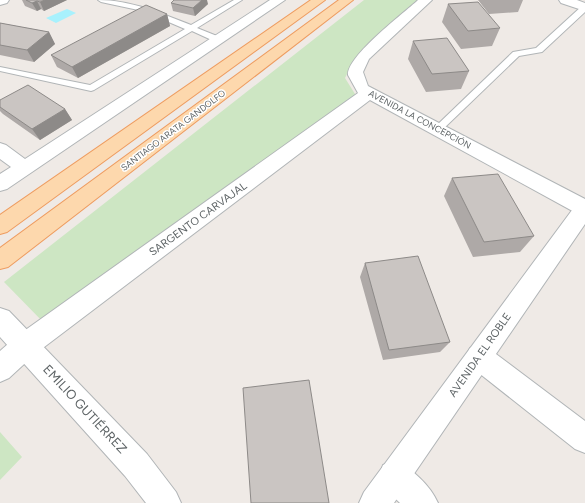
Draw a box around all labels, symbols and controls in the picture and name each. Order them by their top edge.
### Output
street label: SANTIAGO ARATA GANDOLFO [119,87,227,173]
street label: AVENIDA LA CONCEPCIÓN [367,87,473,151]
street label: SARGENTO CARVAJAL [147,179,250,259]
street label: AVENIDA EL ROBLE [446,310,514,400]
street label: EMILIO GUTIÉRREZ [40,362,130,456]

